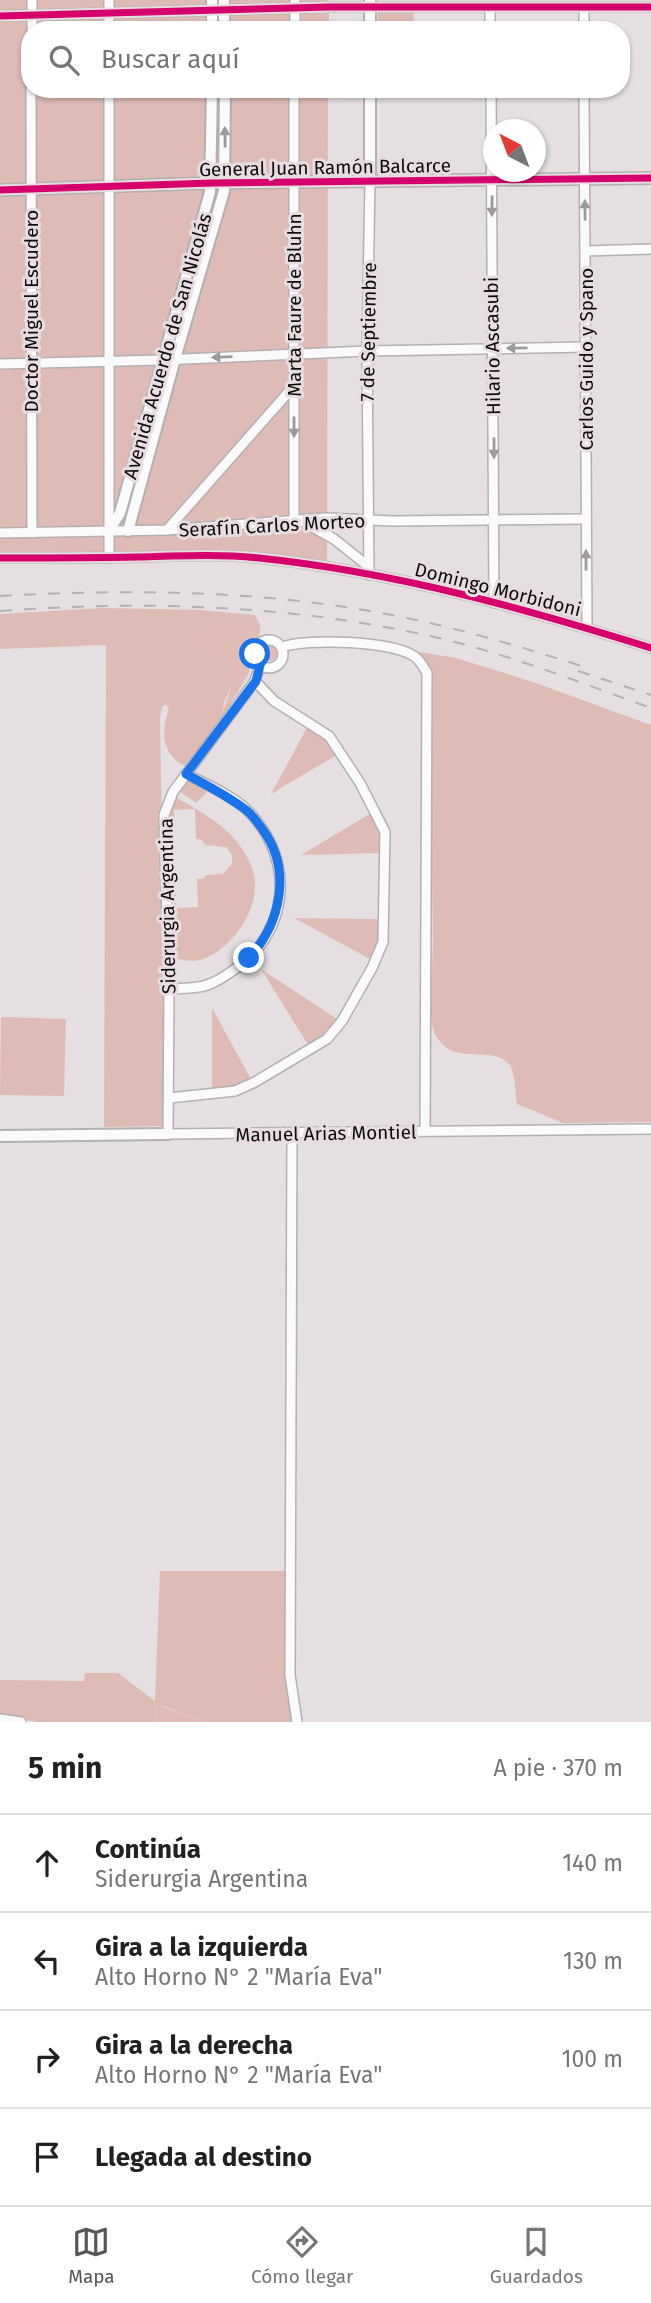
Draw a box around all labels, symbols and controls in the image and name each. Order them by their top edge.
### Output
search box [21,21,630,98]
icon: search [45,41,83,79]
text: Buscar aquí [101,44,239,75]
north arrow [483,119,546,182]
one-way arrow [219,125,231,147]
street label: General Juan Ramón Balcarce [199,154,451,181]
one-way arrow [486,196,498,218]
one-way arrow [579,199,591,221]
street label: Doctor Miguel Escudero [20,210,43,412]
street label: Avenida Acuerdo de San Nicolás [118,210,217,482]
street label: Marta Faure de Bluhn [283,213,306,397]
street label: 7 de Septiembre [356,262,381,402]
street label: Carlos Guido y Spano [575,268,598,450]
street label: Hilario Ascasubi [480,277,505,415]
one-way arrow [506,342,528,354]
one-way arrow [211,352,233,363]
one-way arrow [288,416,299,438]
one-way arrow [488,438,500,460]
street label: Serafín Carlos Morteo [178,509,366,542]
one-way arrow [580,549,592,571]
street label: Domingo Morbidoni [412,558,583,621]
route start [239,638,270,669]
street label: Siderurgia Argentina [154,818,181,994]
route end [233,942,264,973]
street label: Manuel Arias Montiel [235,1120,417,1147]
text: 5 min [28,1750,102,1786]
text: A pie · 370 m [493,1754,623,1782]
text: Continúa [95,1834,201,1865]
icon: ahead [28,1844,66,1882]
text: 140 m [562,1849,623,1877]
text: Siderurgia Argentina [95,1865,308,1893]
text: Gira a la izquierda [95,1932,308,1963]
icon: left [28,1942,66,1980]
text: 130 m [563,1947,623,1975]
text: Alto Horno N° 2 "María Eva" [95,1963,382,1991]
text: Gira a la derecha [95,2030,293,2061]
icon: right [28,2040,66,2078]
text: 100 m [562,2045,623,2073]
text: Alto Horno N° 2 "María Eva" [95,2061,382,2089]
icon: arrive [28,2138,66,2176]
text: Llegada al destino [95,2142,312,2173]
tab: Mapa [68,2223,115,2288]
tab: Cómo llegar [251,2223,353,2288]
tab: Guardados [490,2223,583,2288]

